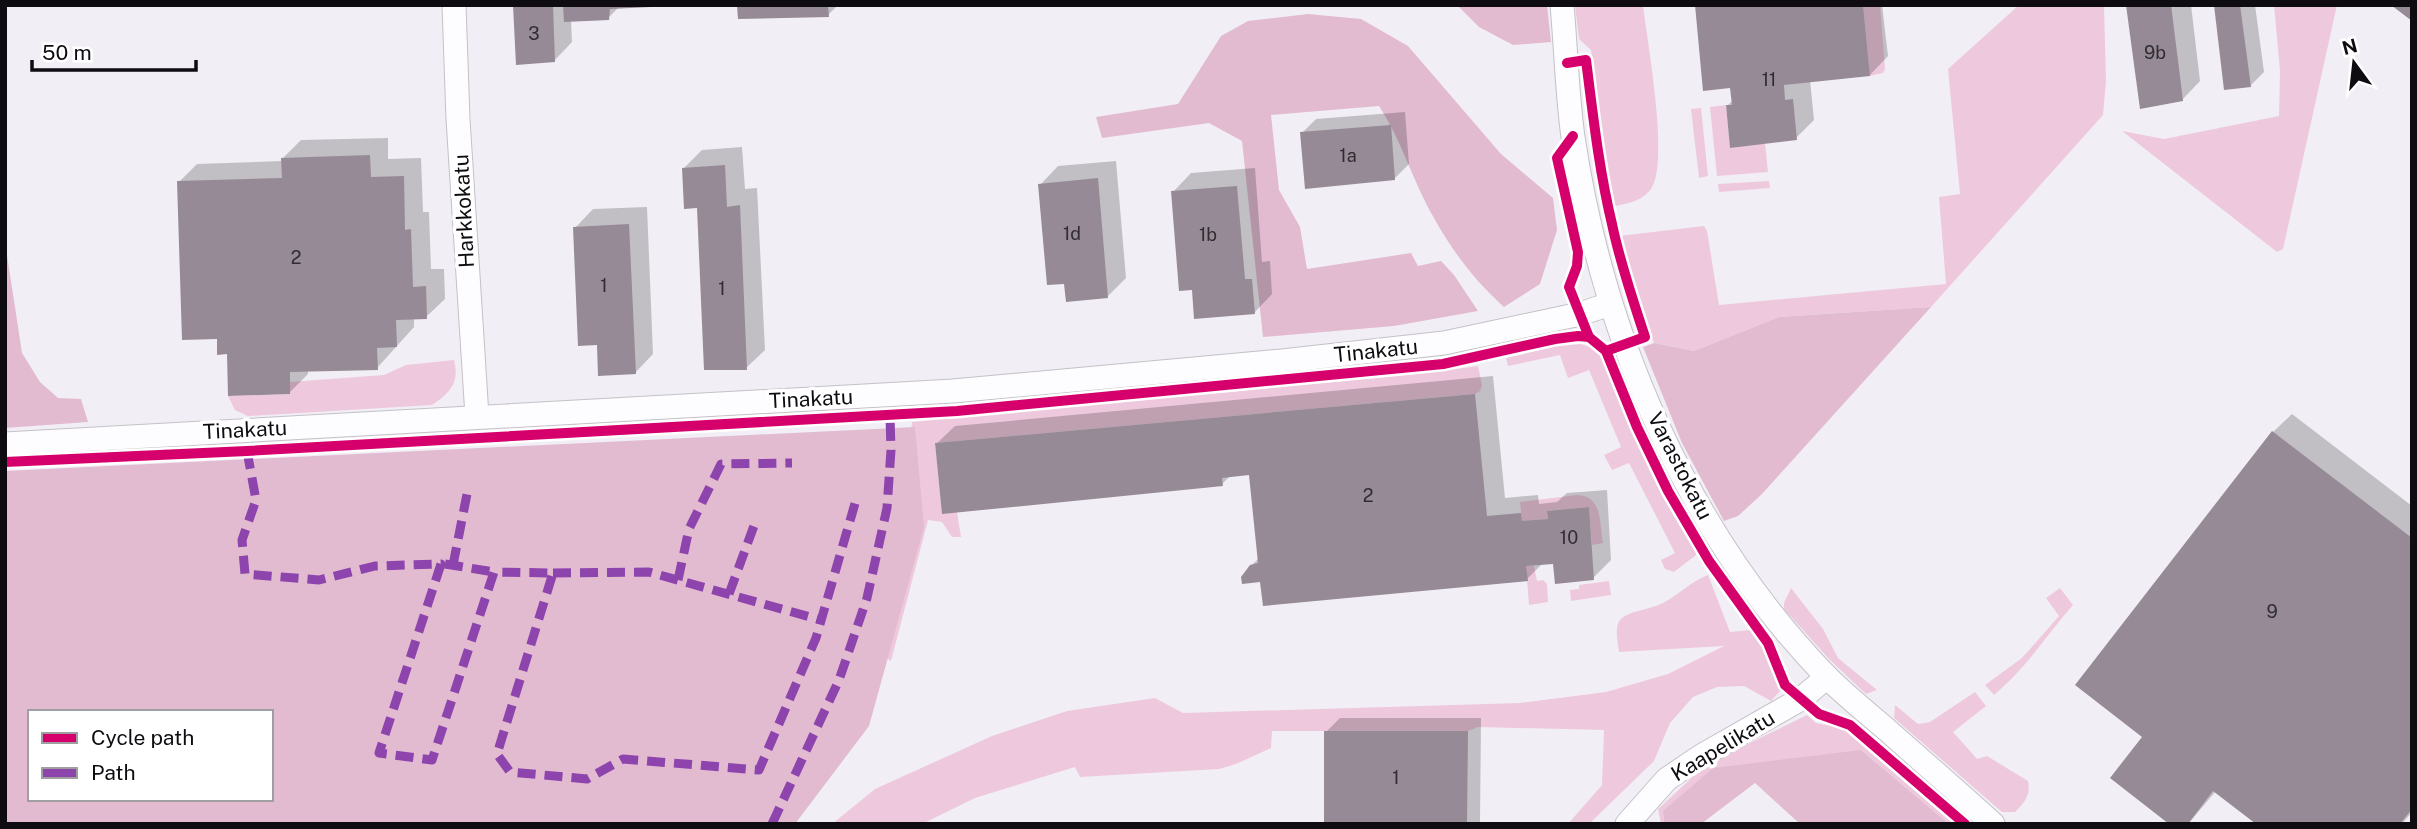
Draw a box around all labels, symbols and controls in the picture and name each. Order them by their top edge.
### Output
house number: 3 [528,23,540,44]
scale bar [32,28,196,72]
north arrow [2319,28,2389,98]
text: N [2340,34,2360,59]
text: 50 m [42,40,92,65]
house number: 9b [2144,42,2166,63]
house number: 11 [1762,69,1776,90]
house number: 1a [1339,145,1357,166]
street label: Harkkokatu [448,154,479,268]
house number: 1d [1063,223,1081,244]
house number: 1b [1199,224,1217,245]
house number: 2 [291,247,301,268]
house number: 1 [600,275,608,296]
house number: 1 [718,278,726,299]
street label: Tinakatu [1333,334,1419,367]
street label: Tinakatu [768,384,854,413]
street label: Varastokatu [1643,408,1718,524]
street label: Tinakatu [202,415,288,444]
house number: 2 [1363,485,1373,506]
house number: 10 [1560,527,1578,548]
house number: 9 [2266,601,2278,622]
street label: Kaapelikatu [1666,705,1779,786]
legend [28,710,273,801]
text: Cycle path [91,725,194,750]
text: Path [91,760,136,785]
house number: 1 [1392,767,1400,788]

